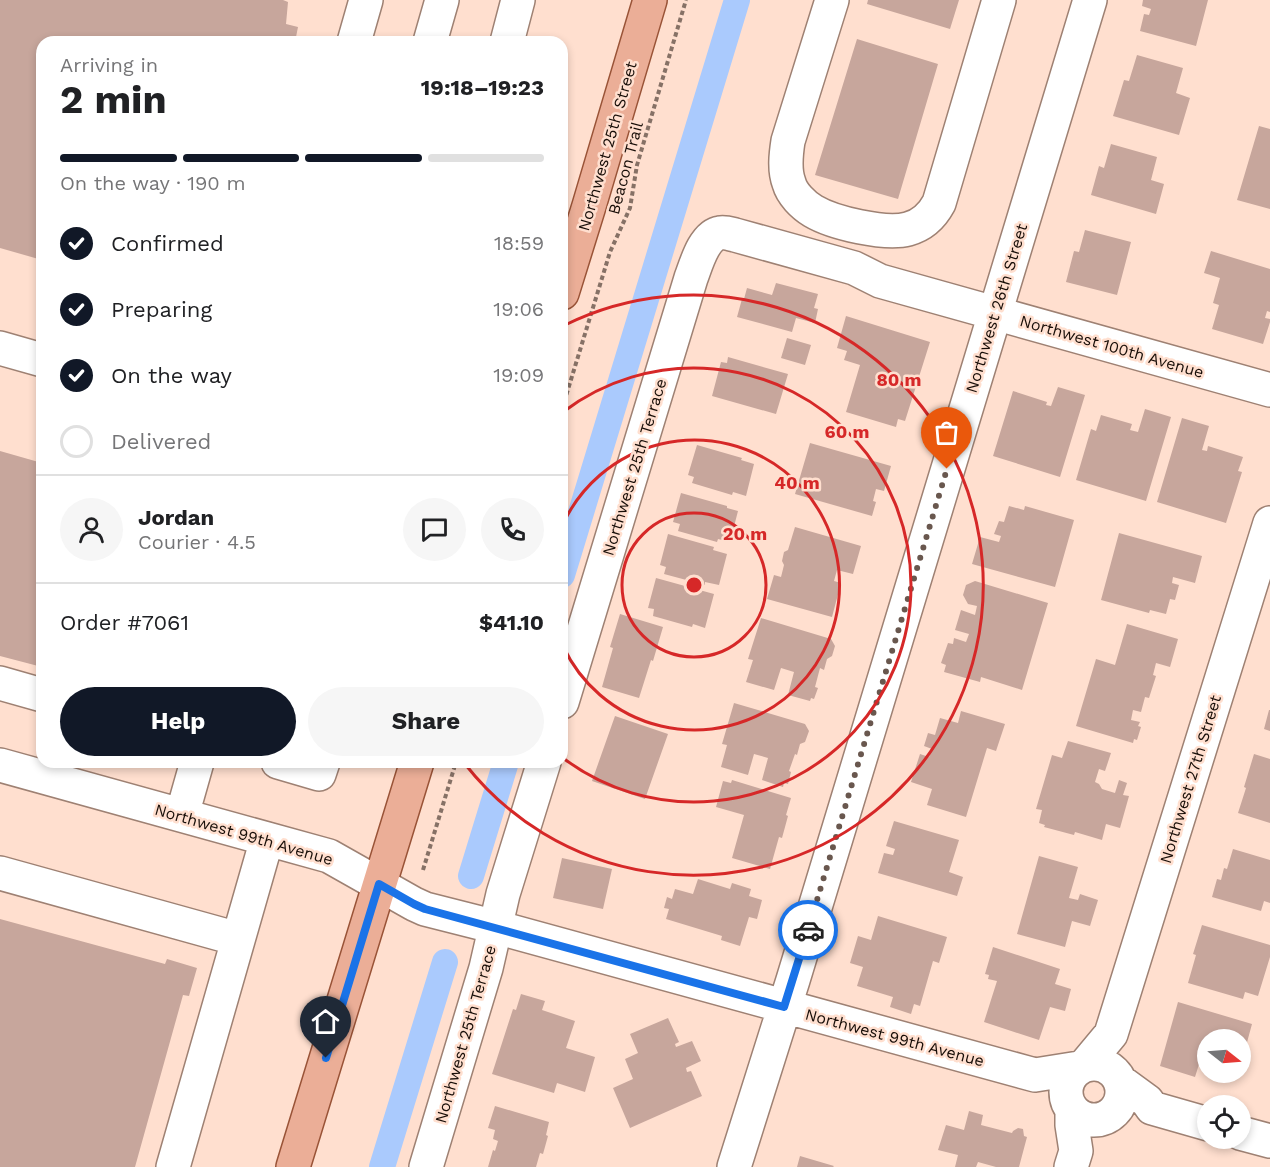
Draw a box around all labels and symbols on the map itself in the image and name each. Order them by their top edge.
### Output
street label: Northwest 25th Street [574,59,641,233]
street label: Beacon Trail [604,120,647,217]
street label: Northwest 26th Street [962,221,1031,395]
street label: Northwest 100th Avenue [1018,311,1206,382]
text: 80 m [877,369,921,390]
street label: Northwest 25th Terrace [598,376,670,558]
pin [921,407,972,469]
text: 60 m [825,421,869,442]
text: 40 m [774,472,820,493]
text: 20 m [723,523,767,544]
centre of rings [684,575,704,595]
street label: Northwest 27th Street [1156,692,1225,866]
street label: Northwest 99th Avenue [153,800,335,869]
courier [778,900,838,960]
street label: Northwest 25th Terrace [431,943,500,1125]
pin [300,996,351,1058]
street label: Northwest 99th Avenue [803,1004,986,1071]
north arrow [1197,1029,1251,1083]

